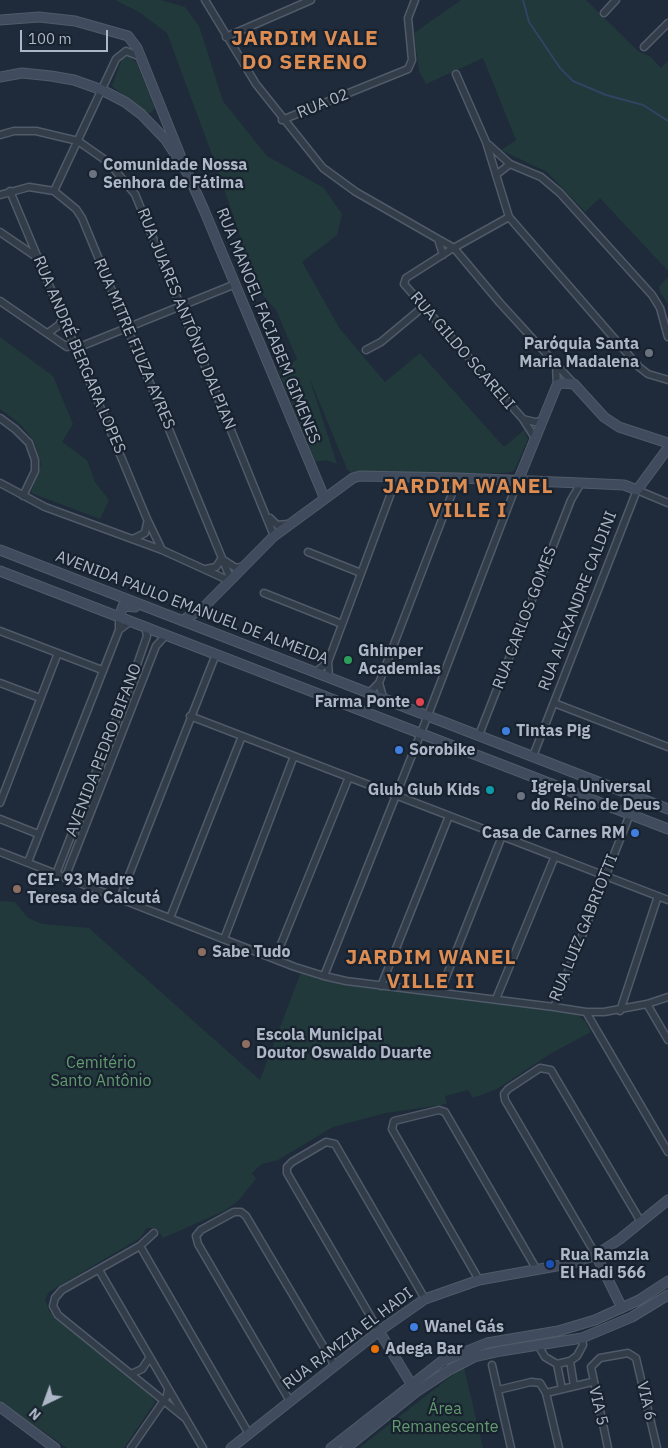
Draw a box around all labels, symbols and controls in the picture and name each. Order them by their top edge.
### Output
scale bar [22,20,110,52]
district label: JARDIM VALE DO SERENO [230,26,380,76]
text: 100 m [28,29,72,48]
street label: RUA 02 [294,85,352,123]
place label: Comunidade Nossa Senhora de Fátima [103,155,247,193]
marker: Comunidade Nossa Senhora de Fátima [87,168,99,180]
street label: RUA JUARES ANTÔNIO DALPIAN [133,205,239,433]
street label: RUA MANOEL FACIABEM GIMENES [212,205,324,447]
street label: RUA ANDRÉ BERGARA LOPES [29,253,129,457]
street label: RUA MITRE FIUZA AYRES [89,256,179,432]
street label: RUA GILDO SCARELI [406,288,518,414]
place label: Paróquia Santa Maria Madalena [519,334,639,372]
marker: Paróquia Santa Maria Madalena [643,347,655,359]
district label: JARDIM WANEL VILLE I [381,474,555,524]
street label: RUA ALEXANDRE CALDINI [535,508,621,694]
street label: RUA CARLOS GOMES [489,544,561,692]
street label: AVENIDA PAULO EMANUEL DE ALMEIDA [53,547,331,669]
place label: Ghimper Academias [358,641,441,679]
marker: Ghimper Academias [342,654,354,666]
street label: AVENIDA PEDRO BIFANO [62,661,146,839]
place label: Farma Ponte [315,692,410,712]
marker: Farma Ponte [414,696,426,708]
place label: Tintas Pig [516,721,590,741]
marker: Tintas Pig [500,725,512,737]
place label: Sorobike [409,740,476,760]
marker: Sorobike [393,744,405,756]
place label: Igreja Universal do Reino de Deus [531,777,660,815]
place label: Glub Glub Kids [368,780,480,800]
marker: Glub Glub Kids [484,784,496,796]
marker: Igreja Universal do Reino de Deus [515,790,527,802]
place label: Casa de Carnes RM [482,823,625,843]
marker: Casa de Carnes RM [629,827,641,839]
street label: RUA LUIZ GABRIOTTI [546,852,622,1004]
place label: CEI- 93 Madre Teresa de Calcutá [27,870,161,908]
marker: CEI- 93 Madre Teresa de Calcutá [11,883,23,895]
place label: Sabe Tudo [212,942,290,962]
district label: JARDIM WANEL VILLE II [344,945,518,995]
marker: Sabe Tudo [196,946,208,958]
place label: Escola Municipal Doutor Oswaldo Duarte [256,1025,431,1063]
marker: Escola Municipal Doutor Oswaldo Duarte [240,1038,252,1050]
park label: Cemitério Santo Antônio [50,1053,152,1091]
place label: Rua Ramzia El Hadi 566 [560,1245,649,1283]
marker: Rua Ramzia El Hadi 566 [544,1258,556,1270]
street label: RUA RAMZIA EL HADI [279,1284,417,1394]
place label: Wanel Gás [424,1317,504,1337]
marker: Wanel Gás [408,1321,420,1333]
place label: Adega Bar [385,1339,463,1359]
marker: Adega Bar [369,1343,381,1355]
north arrow [20,1378,70,1428]
street label: VIA 6 [632,1379,660,1423]
street label: VIA 5 [584,1384,612,1428]
park label: Área Remanescente [391,1399,499,1437]
text: N [25,1404,45,1424]

